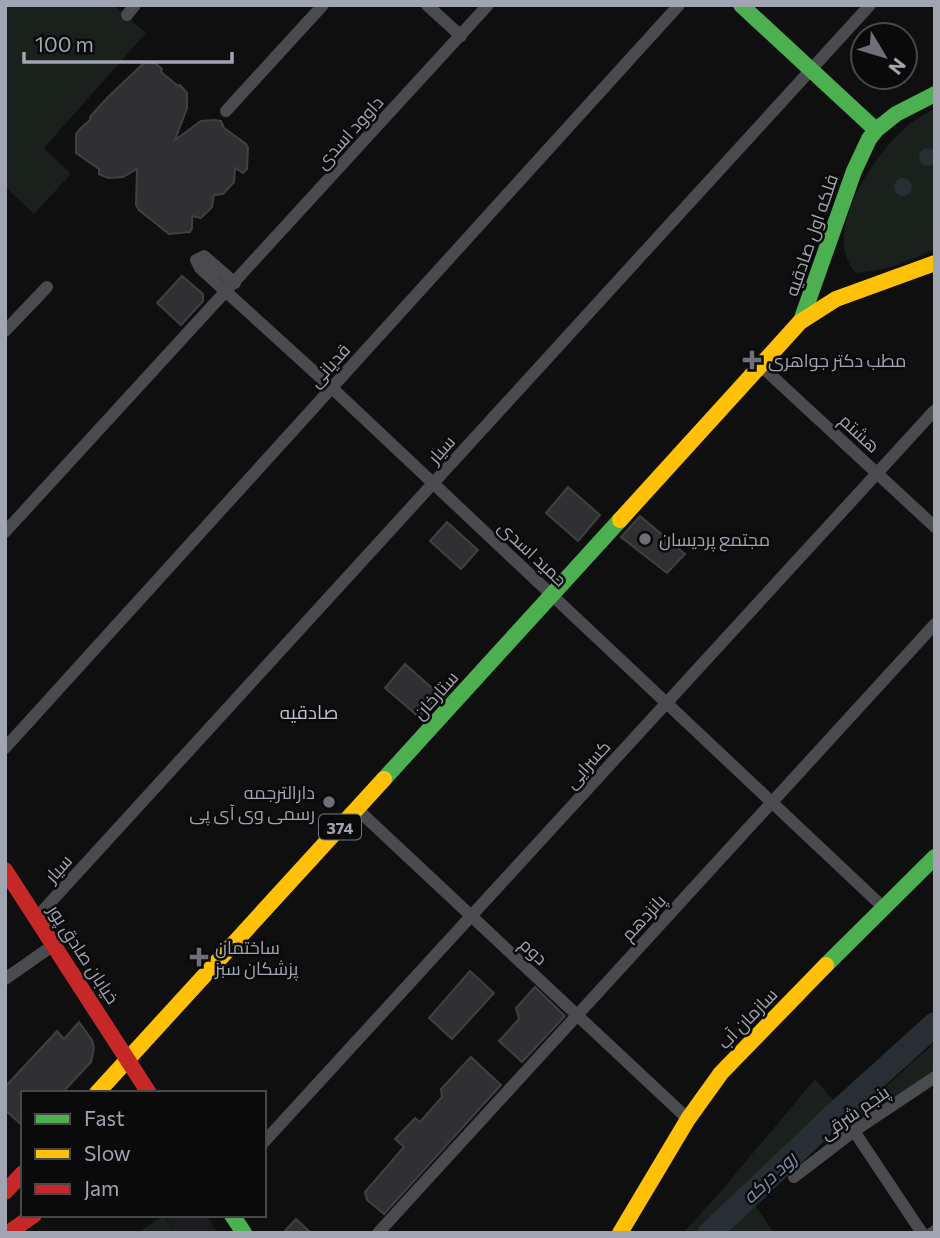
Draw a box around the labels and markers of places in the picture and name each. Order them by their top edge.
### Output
place label: مطب دکتر جواهری [768,349,906,372]
marker: مطب دکتر جواهری [742,350,762,370]
place label: مجتمع پردیسان [659,528,770,552]
marker: مجتمع پردیسان [637,531,653,547]
place label: دارالترجمه رسمی وی آی پی [189,781,315,826]
marker: دارالترجمه رسمی وی آی پی [321,794,337,810]
place label: ساختمان پزشکان سبز [214,936,298,981]
marker: ساختمان پزشکان سبز [189,947,209,967]

